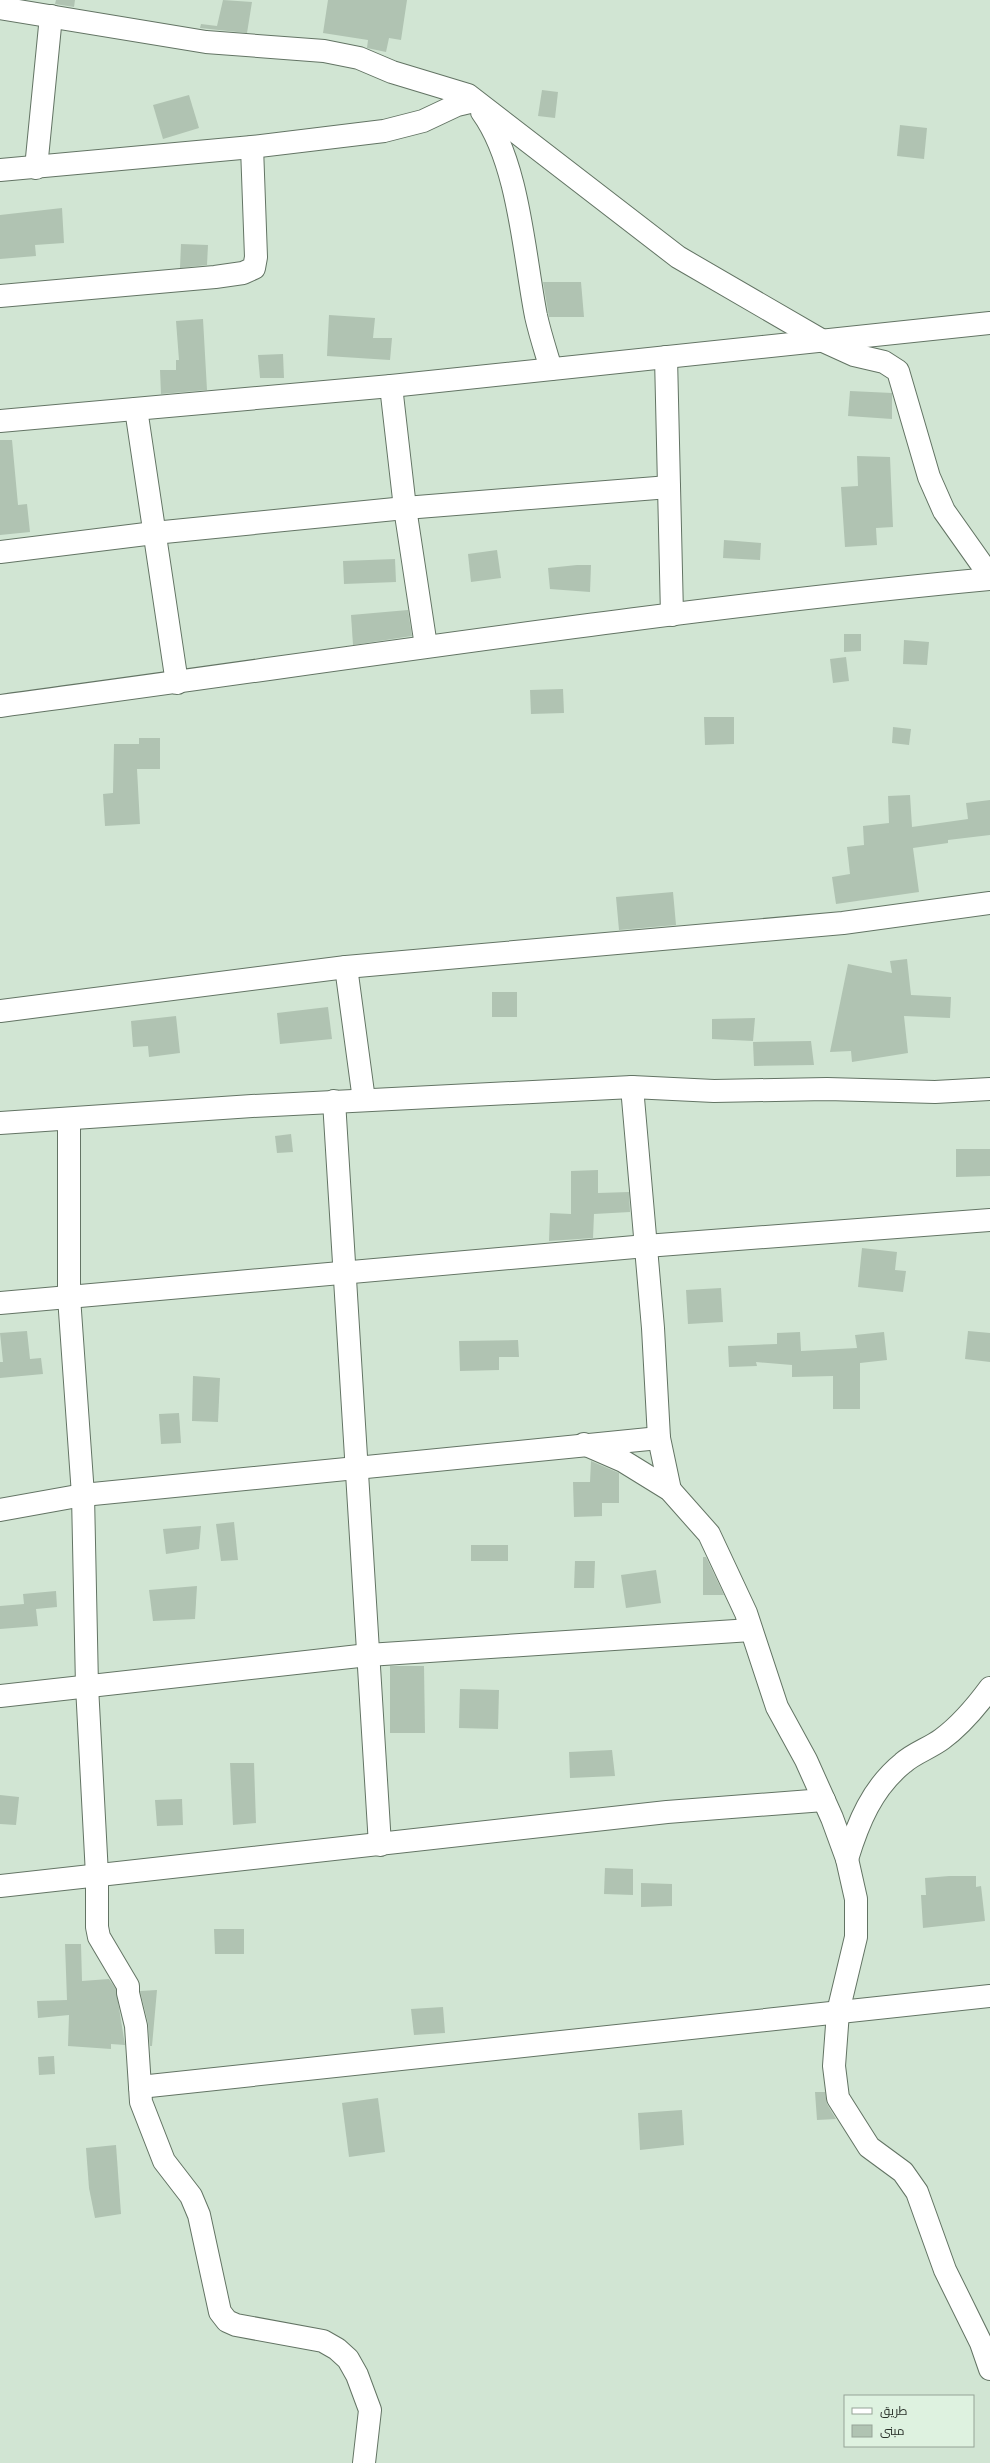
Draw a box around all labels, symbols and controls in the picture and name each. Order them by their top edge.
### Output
legend [844,2395,974,2447]
text: طريق [880,2403,908,2420]
text: مبنى [880,2423,905,2440]

